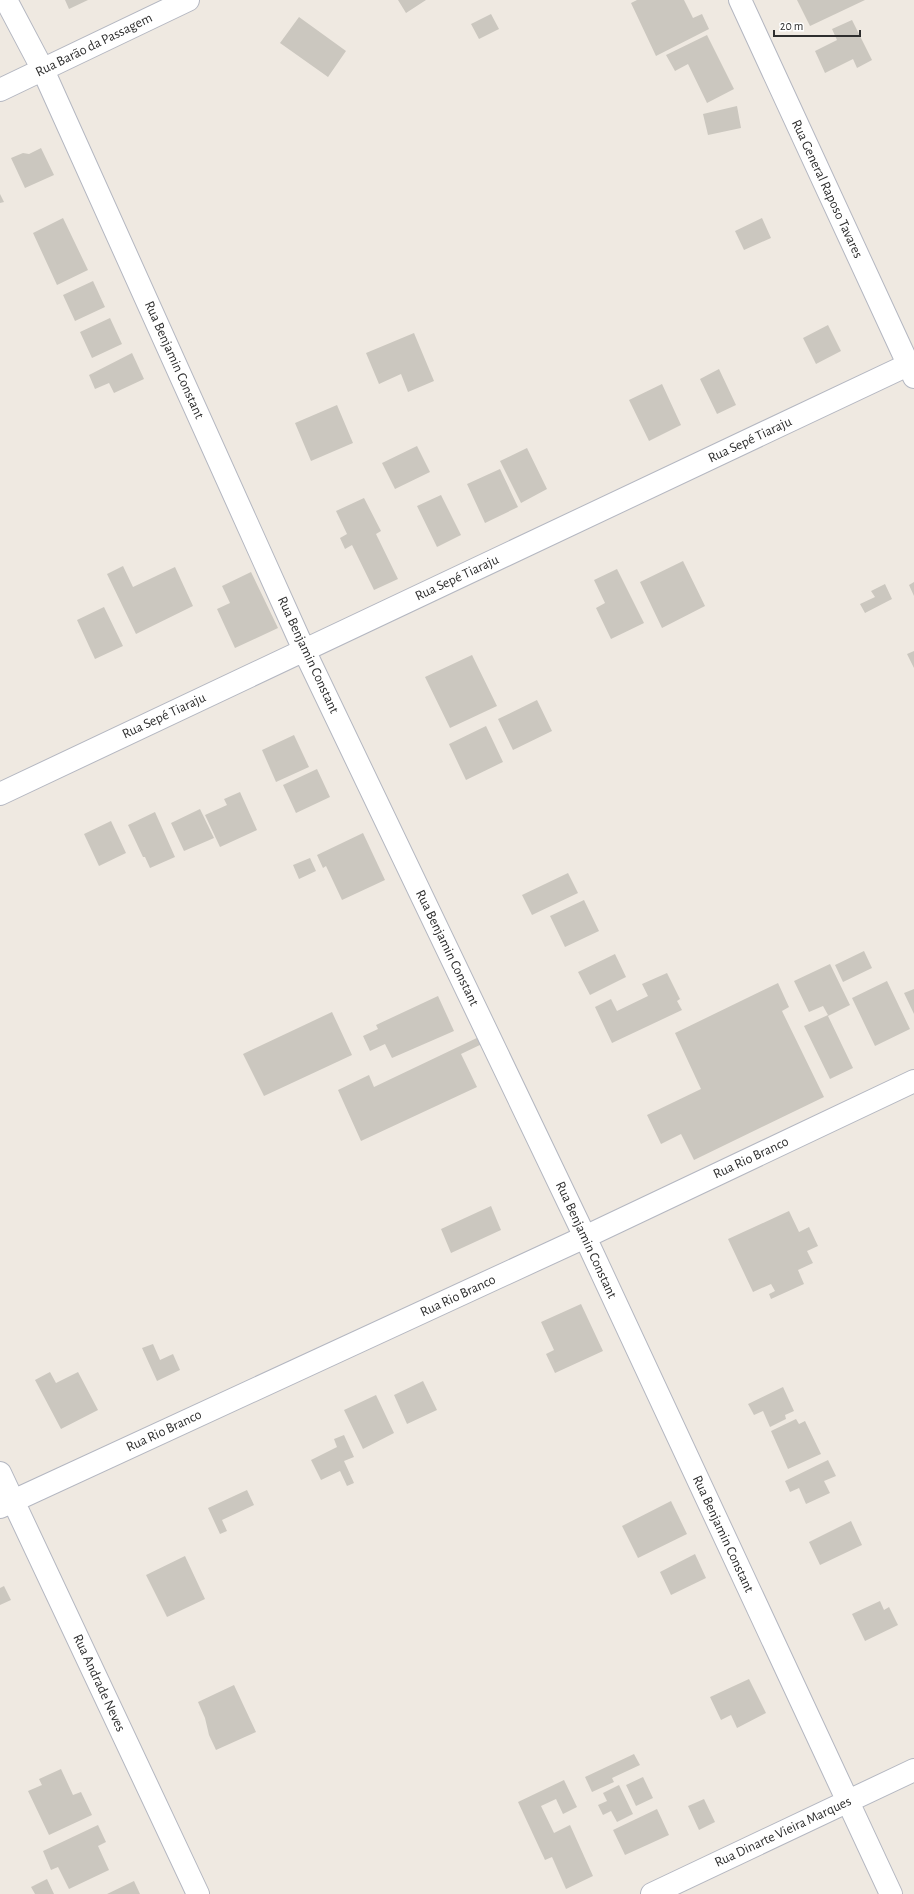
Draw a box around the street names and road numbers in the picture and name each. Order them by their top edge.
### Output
street label: Rua Barão da Passagem [33,11,155,79]
street label: Rua General Raposo Tavares [789,118,865,260]
street label: Rua Benjamin Constant [142,299,206,421]
street label: Rua Sepé Tiaraju [706,415,794,465]
street label: Rua Sepé Tiaraju [413,553,501,603]
street label: Rua Benjamin Constant [275,594,341,716]
street label: Rua Sepé Tiaraju [120,691,208,741]
street label: Rua Benjamin Constant [413,888,481,1009]
street label: Rua Rio Branco [711,1134,791,1182]
street label: Rua Benjamin Constant [553,1179,619,1301]
street label: Rua Rio Branco [418,1272,498,1320]
street label: Rua Rio Branco [124,1407,204,1455]
street label: Rua Benjamin Constant [690,1473,756,1595]
street label: Rua Andrade Neves [70,1632,128,1734]
street label: Rua Dinarte Vieira Marques [713,1794,853,1870]

